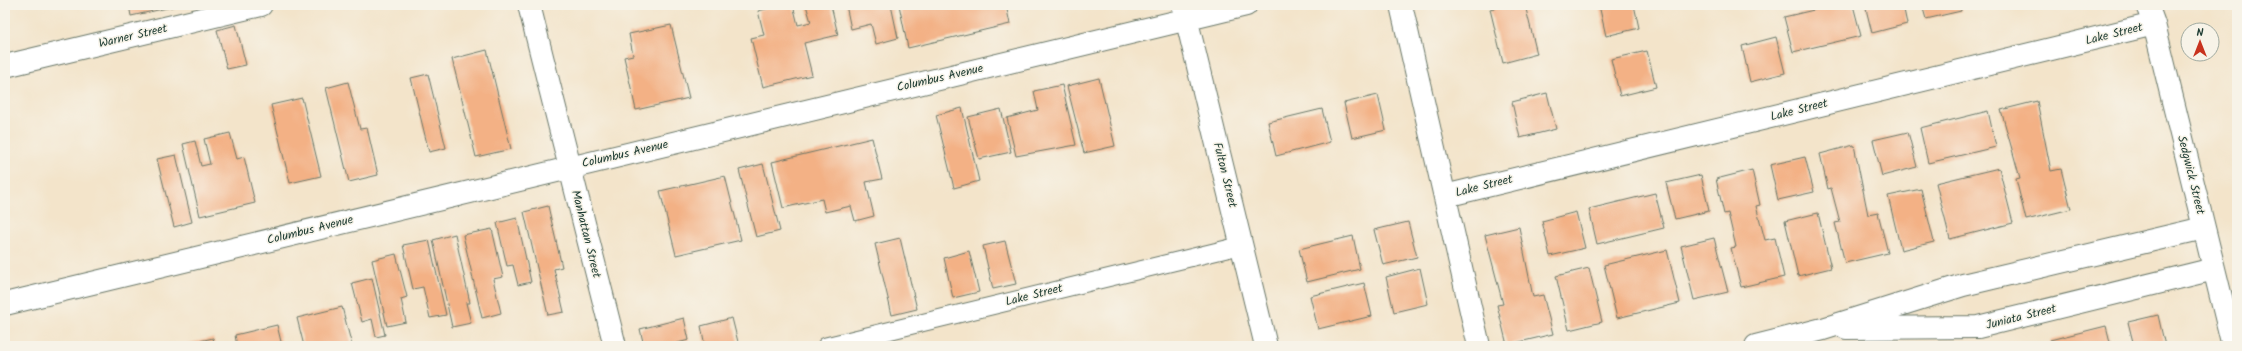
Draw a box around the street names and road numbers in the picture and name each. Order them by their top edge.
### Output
street label: Lake Street [2083,18,2145,50]
street label: Warner Street [97,19,170,53]
street label: Columbus Avenue [895,59,986,97]
street label: Lake Street [1768,94,1830,126]
street label: Sedgwick Street [2172,134,2210,217]
street label: Columbus Avenue [580,135,671,173]
street label: Fulton Street [1208,140,1242,210]
street label: Lake Street [1453,170,1515,202]
street label: Manhattan Street [566,188,606,280]
street label: Columbus Avenue [265,210,356,250]
street label: Lake Street [1003,279,1065,311]
street label: Juniata Street [1984,299,2058,335]

